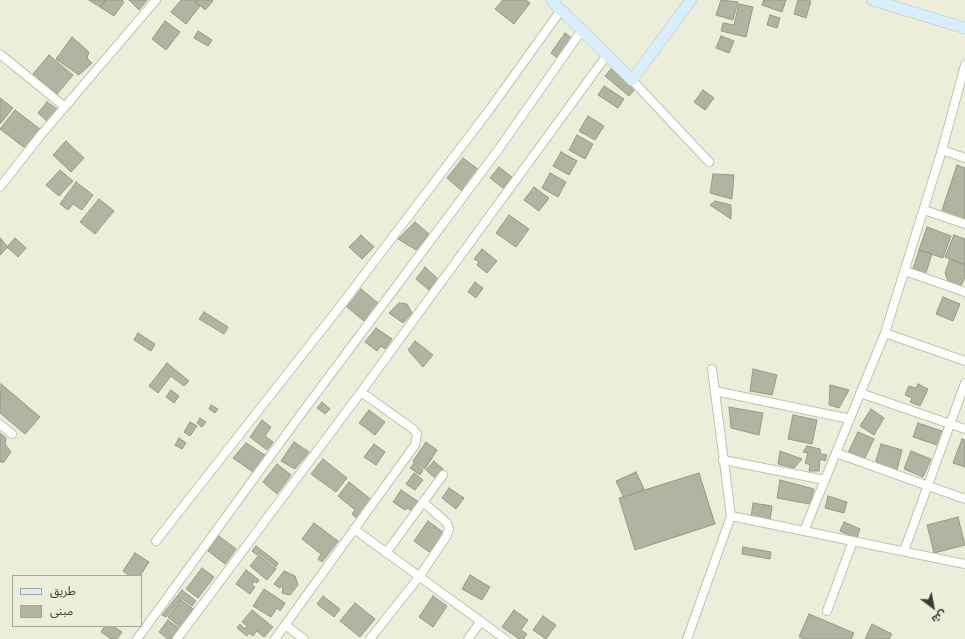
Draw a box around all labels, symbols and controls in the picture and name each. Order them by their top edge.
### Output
legend [12,575,142,627]
text: طريق [50,583,76,599]
north arrow [913,587,953,627]
text: مبنى [50,603,73,619]
text: ش [929,607,949,627]

